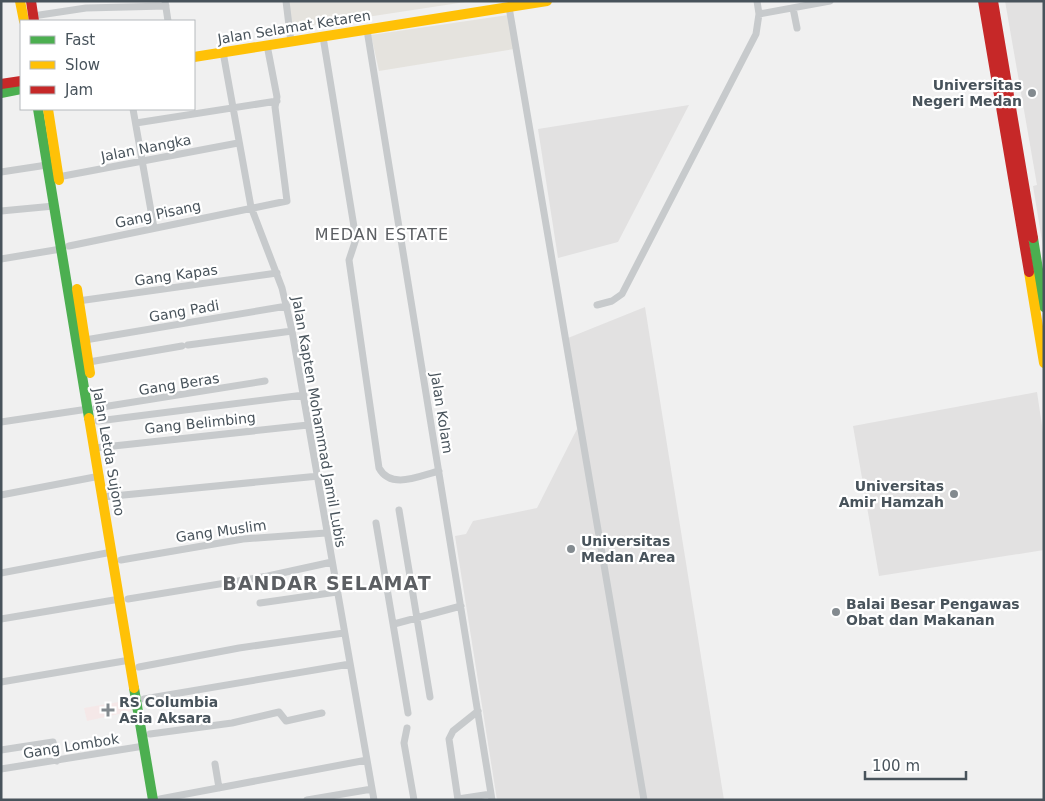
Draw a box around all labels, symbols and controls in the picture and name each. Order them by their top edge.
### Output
street label: Jalan Selamat Ketaren [215,7,372,47]
legend [20,20,195,110]
text: Fast [65,31,95,49]
text: Slow [65,56,100,74]
place label: Universitas Negeri Medan [912,77,1022,109]
text: Jam [64,81,93,99]
marker: Universitas Negeri Medan [1026,87,1038,99]
street label: Jalan Nangka [98,131,193,165]
street label: Gang Pisang [114,197,202,231]
district label: MEDAN ESTATE [315,225,449,244]
street label: Gang Kapas [133,261,219,289]
street label: Jalan Kapten Mohammad Jamil Lubis [289,294,349,549]
street label: Gang Padi [148,297,220,325]
street label: Gang Beras [138,370,220,398]
street label: Jalan Kolam [428,370,456,455]
street label: Jalan Letda Sujono [90,386,128,517]
street label: Gang Belimbing [144,409,256,437]
place label: Universitas Amir Hamzah [839,478,944,510]
marker: Universitas Amir Hamzah [948,488,960,500]
street label: Gang Muslim [175,517,267,545]
place label: Universitas Medan Area [581,533,675,565]
marker: Universitas Medan Area [565,543,577,555]
district label: BANDAR SELAMAT [222,572,432,594]
place label: Balai Besar Pengawas Obat dan Makanan [846,596,1020,628]
marker: Balai Besar Pengawas Obat dan Makanan [830,606,842,618]
place label: RS Columbia Asia Aksara [119,694,218,726]
marker: RS Columbia Asia Aksara [101,703,115,717]
street label: Gang Lombok [22,730,121,761]
scale bar [865,748,966,780]
text: 100 m [872,757,920,775]

